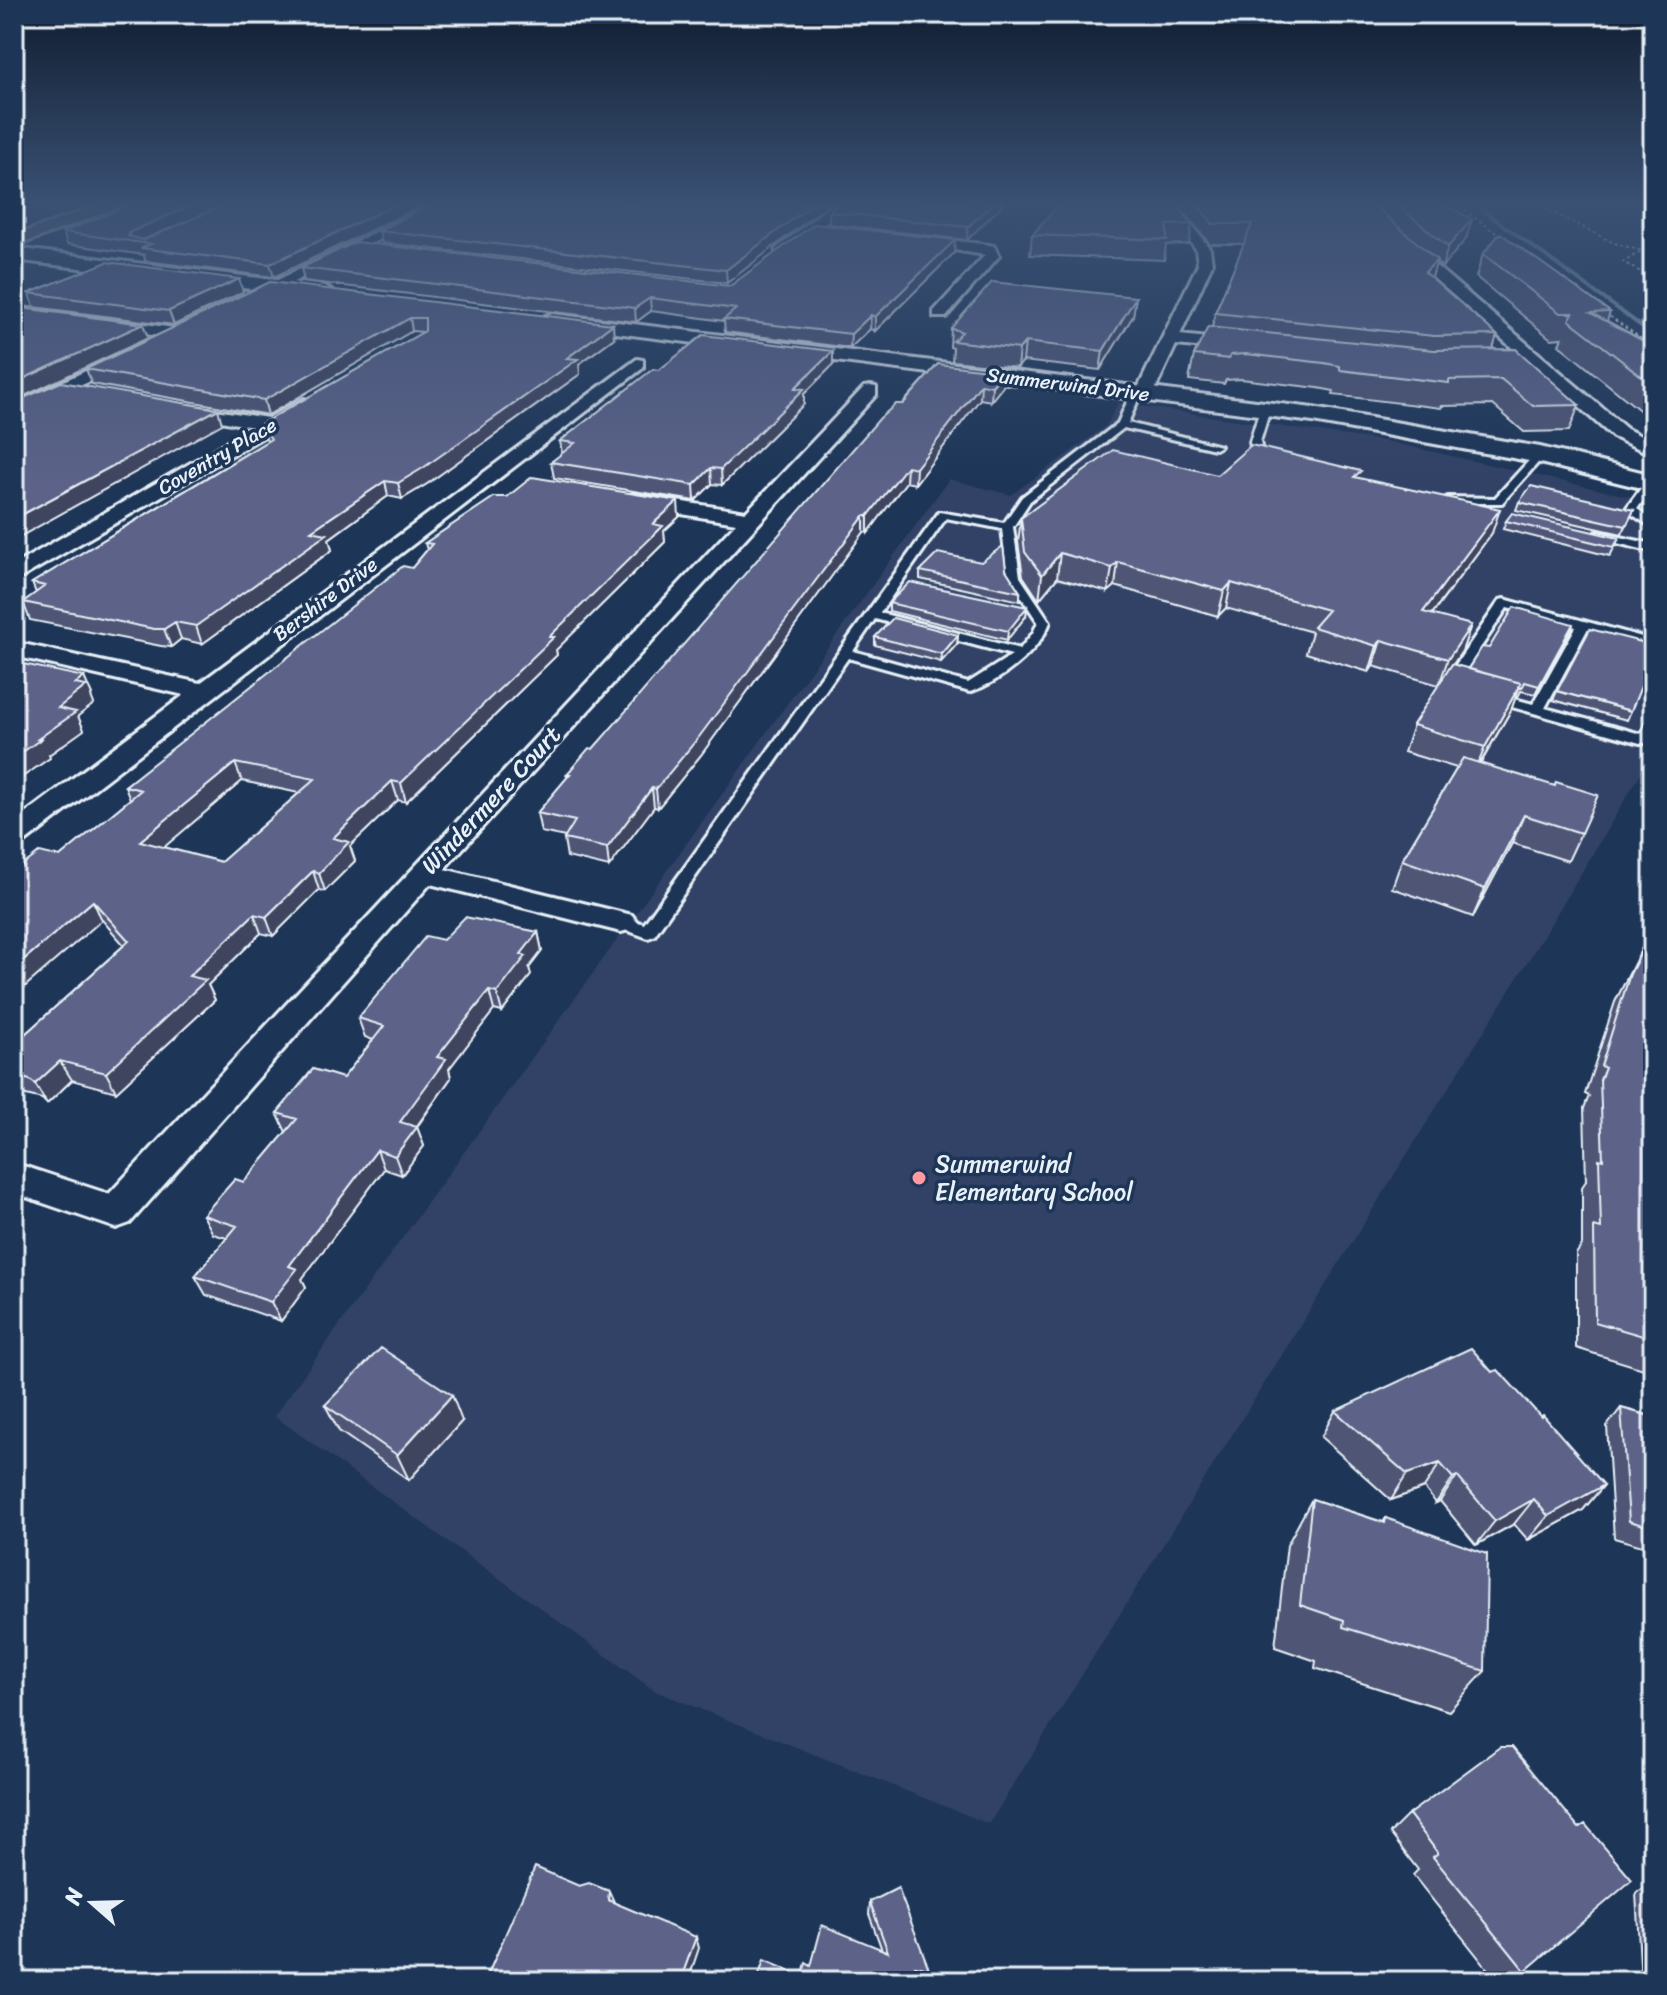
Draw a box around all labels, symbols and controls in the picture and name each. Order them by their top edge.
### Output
street label: Summerwind Drive [985,357,1151,412]
street label: Coventry Place [151,408,284,505]
street label: Bershire Drive [265,548,386,651]
street label: Windermere Court [410,716,572,884]
place label: Summerwind Elementary School [935,1143,1134,1213]
marker: Summerwind Elementary School [910,1169,928,1187]
north arrow [52,1863,132,1943]
text: N [52,1882,95,1911]

